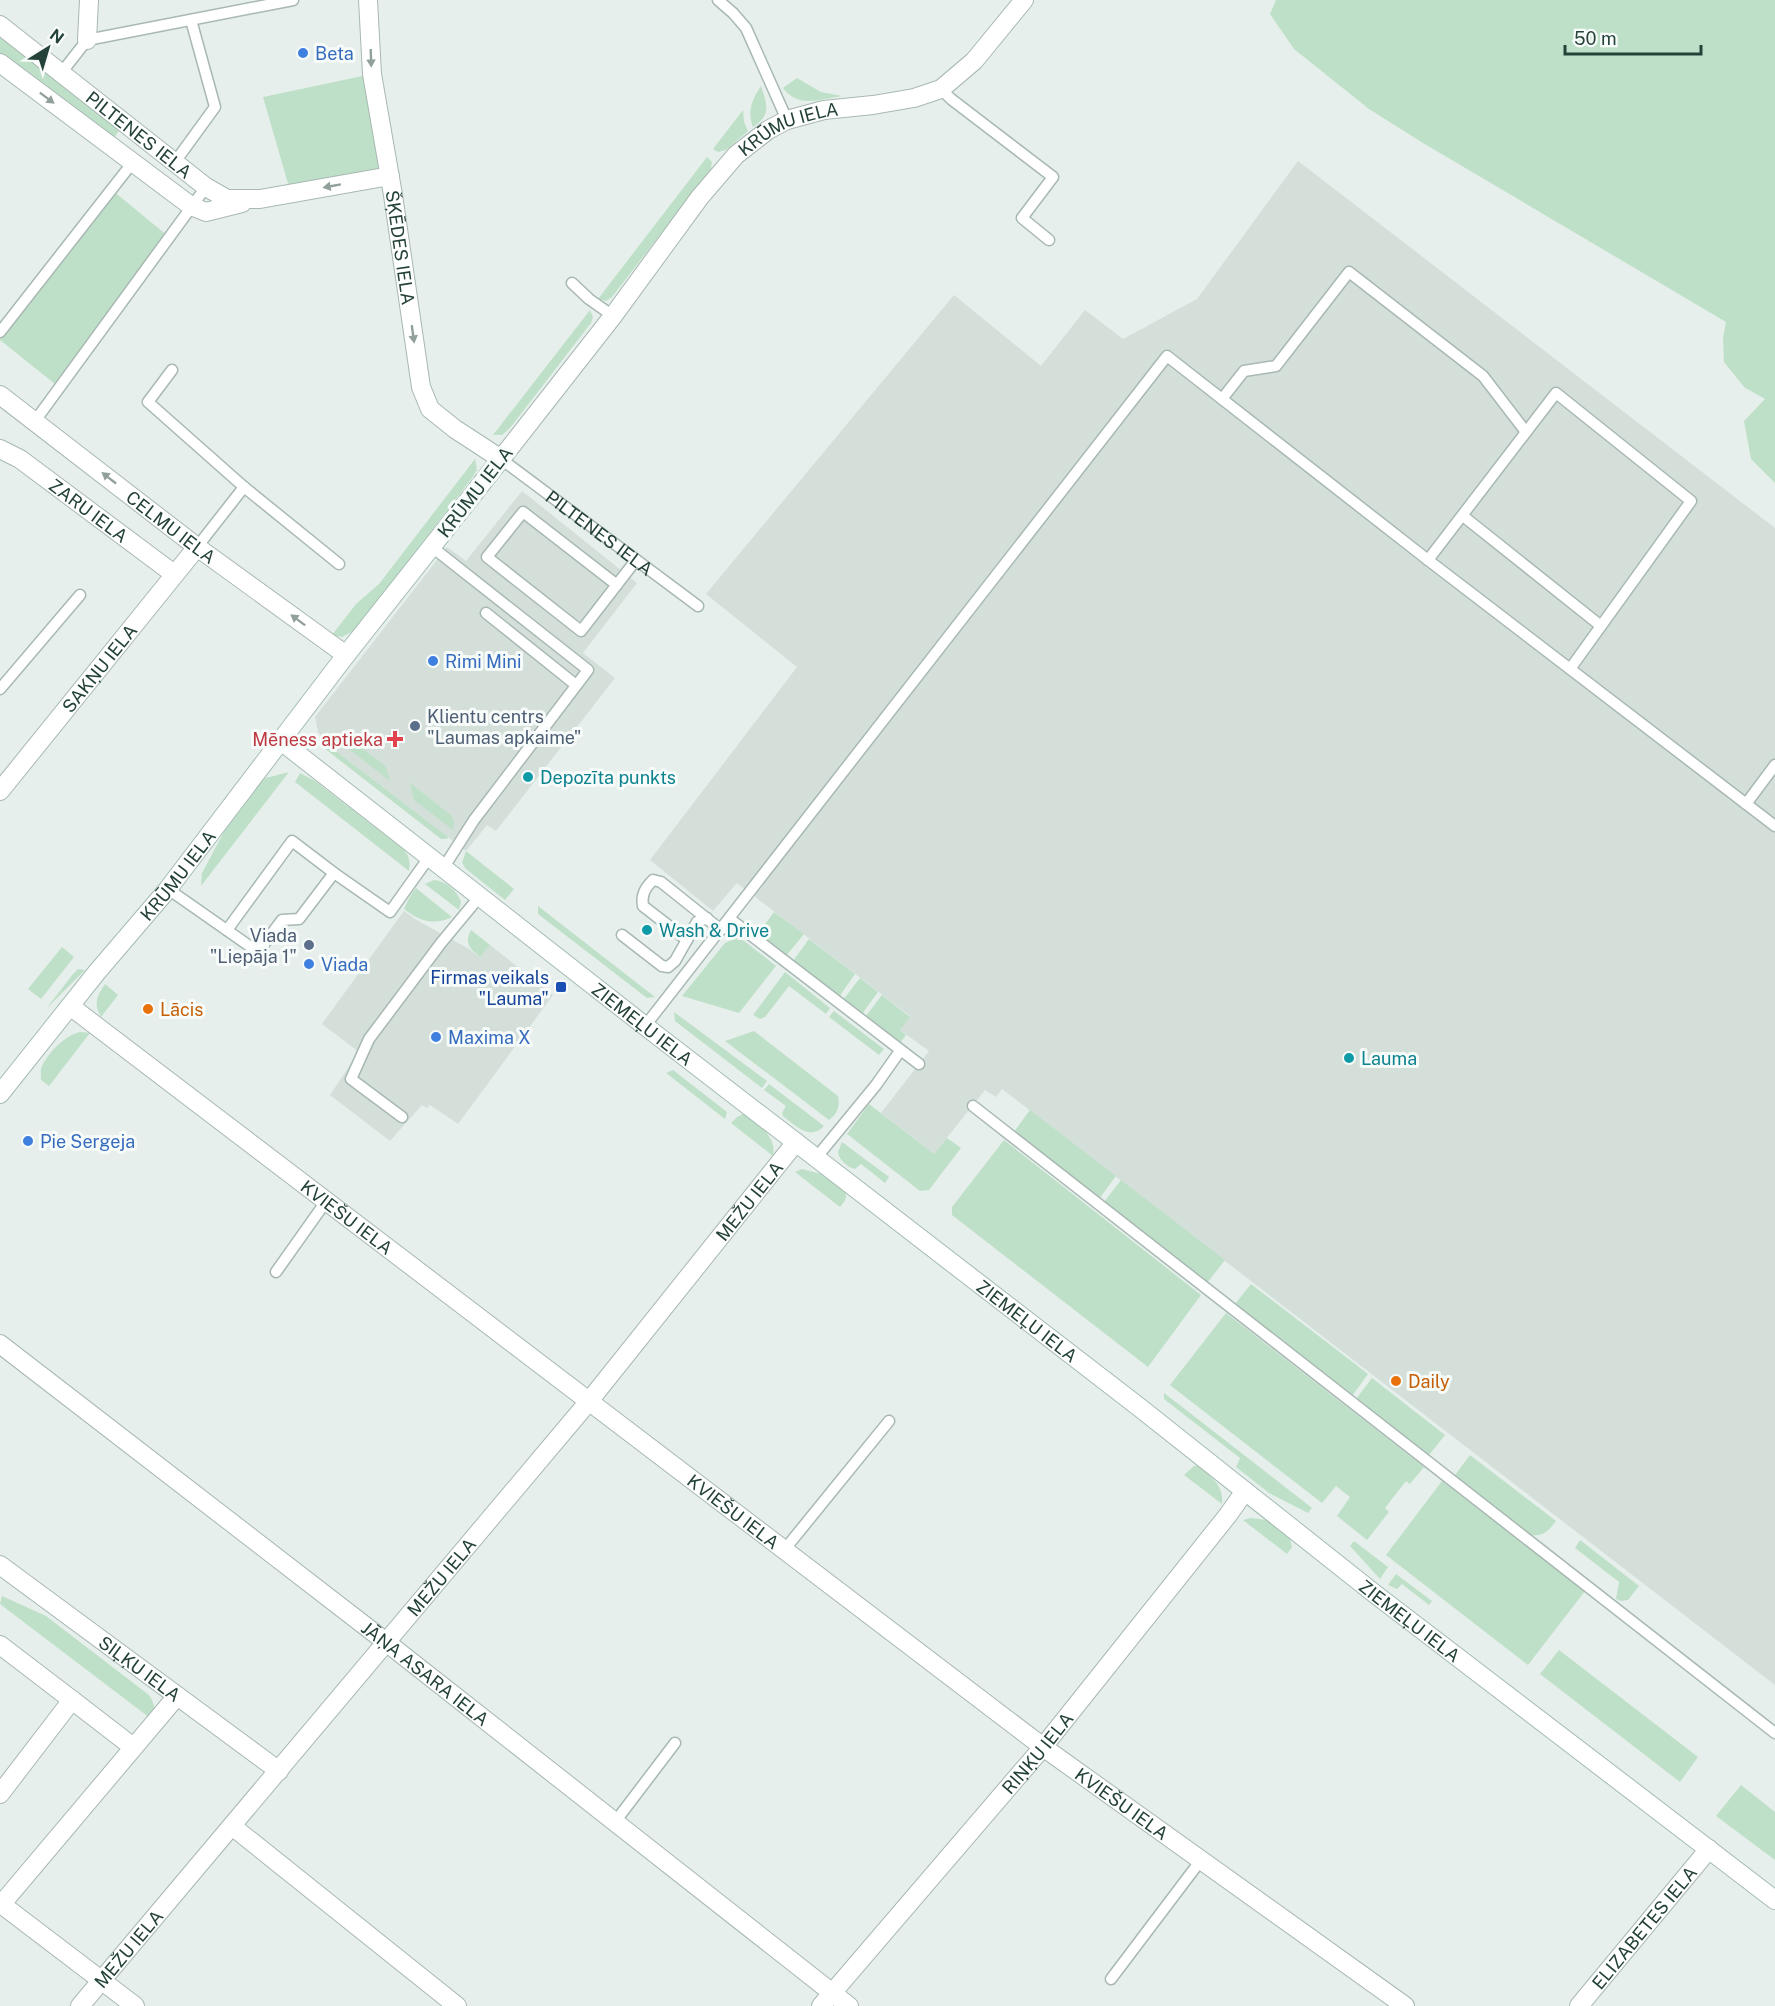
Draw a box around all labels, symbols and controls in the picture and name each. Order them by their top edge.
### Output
north arrow [18,18,78,78]
scale bar [1565,18,1702,56]
text: N [46,25,67,48]
text: 50 m [1574,28,1617,49]
place label: Beta [315,43,354,64]
marker: Beta [296,46,310,60]
one-way arrow [367,49,376,68]
street label: PILTENES IELA [82,86,196,182]
one-way arrow [39,91,54,103]
street label: KRŪMU IELA [734,98,840,160]
one-way arrow [322,182,341,191]
street label: ŠĶĒDES IELA [382,189,419,306]
one-way arrow [409,325,418,344]
street label: KRŪMU IELA [432,442,517,542]
one-way arrow [101,473,116,485]
street label: ZARU IELA [45,474,132,547]
street label: CELMU IELA [122,486,220,568]
street label: PILTENES IELA [542,486,657,579]
one-way arrow [291,615,306,627]
street label: SAKŅU IELA [57,620,141,716]
place label: Rimi Mini [445,651,521,672]
marker: Rimi Mini [426,654,440,668]
place label: Klientu centrs "Laumas apkaime" [427,706,581,748]
marker: Klientu centrs "Laumas apkaime" [408,719,422,733]
place label: Mēness aptieka [252,729,383,750]
marker: Mēness aptieka [388,732,402,746]
place label: Depozīta punkts [540,767,676,788]
marker: Depozīta punkts [521,770,535,784]
street label: KRŪMU IELA [135,825,220,925]
place label: Wash & Drive [659,920,769,941]
marker: Wash & Drive [640,923,654,937]
place label: Viada "Liepāja 1" [210,925,297,967]
marker: Viada "Liepāja 1" [302,938,316,952]
place label: Viada [321,954,368,975]
marker: Viada [302,957,316,971]
place label: Firmas veikals "Lauma" [430,967,549,1009]
street label: ZIEMEĻU IELA [588,978,697,1070]
marker: Firmas veikals "Lauma" [554,980,568,994]
place label: Lācis [160,999,203,1020]
marker: Lācis [141,1002,155,1016]
place label: Maxima X [448,1027,531,1048]
marker: Maxima X [429,1030,443,1044]
place label: Lauma [1361,1048,1417,1069]
marker: Lauma [1342,1051,1356,1065]
place label: Pie Sergeja [40,1131,135,1152]
marker: Pie Sergeja [21,1134,35,1148]
street label: MEŽU IELA [711,1157,787,1245]
street label: KVIEŠU IELA [297,1175,397,1259]
street label: ZIEMEĻU IELA [973,1275,1082,1366]
place label: Daily [1408,1371,1450,1392]
marker: Daily [1389,1374,1403,1388]
street label: KVIEŠU IELA [683,1470,784,1553]
street label: MEŽU IELA [402,1533,480,1620]
street label: ZIEMEĻU IELA [1355,1575,1465,1666]
street label: JĀŅA ASARA IELA [358,1617,494,1730]
street label: SIĻĶU IELA [95,1631,185,1706]
street label: RIŅĶU IELA [997,1708,1077,1798]
street label: KVIEŠU IELA [1071,1763,1173,1844]
street label: ELIZABETES IELA [1587,1862,1701,1993]
street label: MEŽU IELA [90,1905,167,1992]

